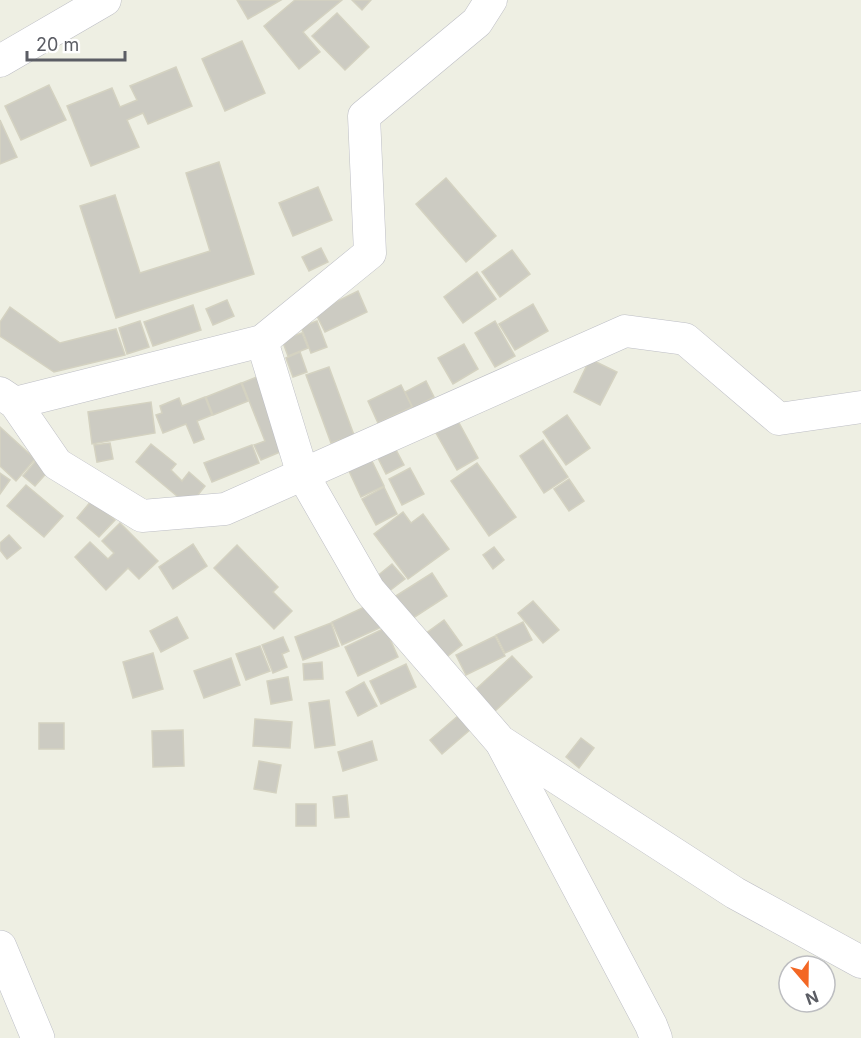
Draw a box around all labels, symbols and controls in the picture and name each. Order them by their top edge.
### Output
scale bar [27,24,124,62]
text: 20 m [36,34,79,55]
north arrow [777,954,837,1014]
text: N [803,987,821,1010]

